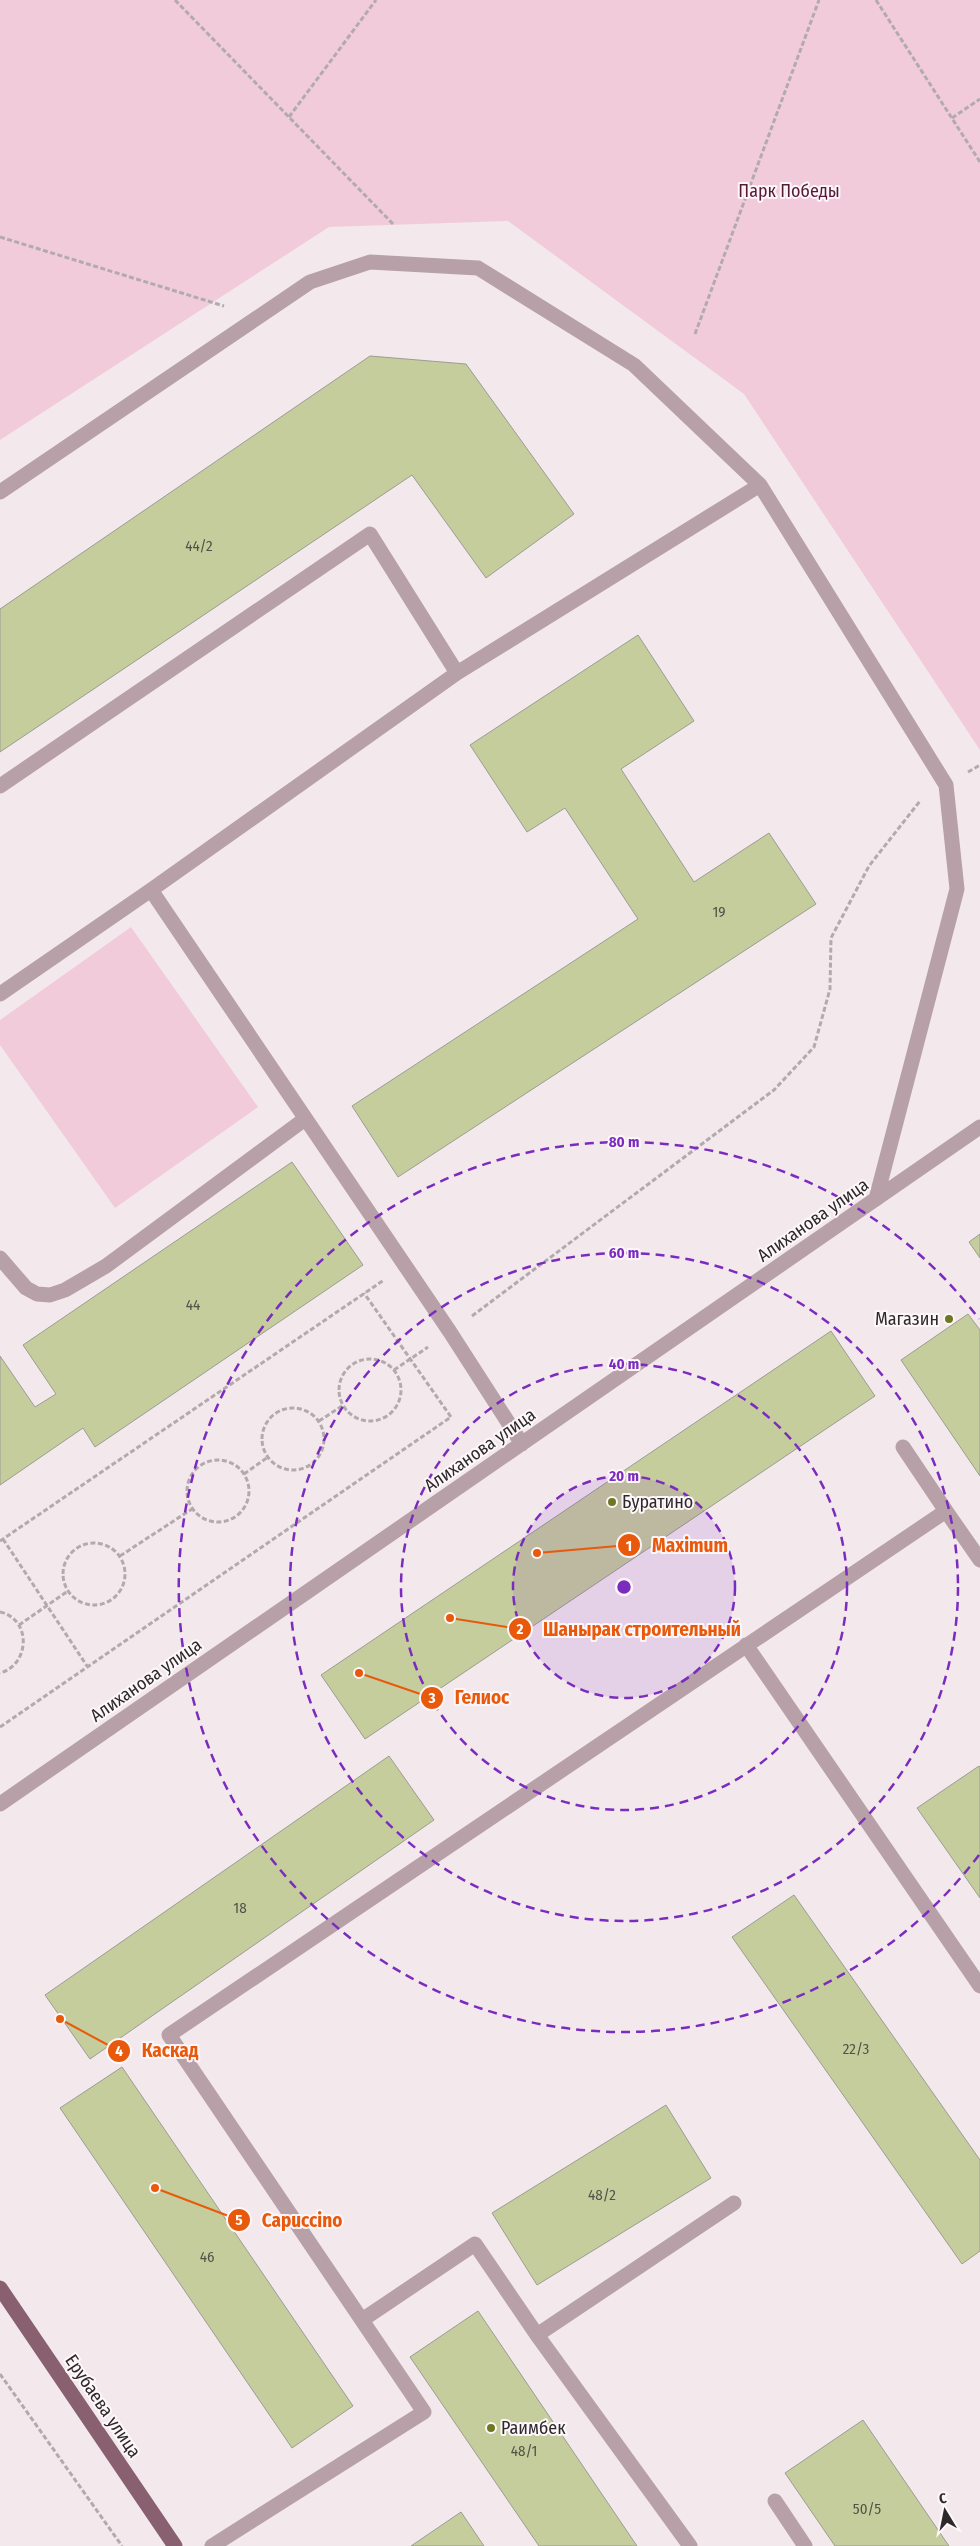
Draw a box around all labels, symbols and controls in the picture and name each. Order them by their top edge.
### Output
park label: Парк Победы [738,180,840,202]
house number: 44/2 [185,537,213,555]
house number: 19 [712,903,726,921]
text: 80 m [609,1133,639,1151]
street label: Алиханова улица [753,1173,873,1267]
text: 60 m [609,1244,639,1262]
house number: 44 [186,1296,200,1314]
place label: Магазин [875,1308,939,1330]
marker: Магазин [943,1313,955,1325]
text: 40 m [609,1355,639,1373]
street label: Алиханова улица [420,1403,540,1497]
text: 20 m [608,1467,639,1485]
place label: Буратино [622,1491,693,1513]
marker: Буратино [606,1496,618,1508]
callout: Maximum [617,1528,738,1562]
text: Maximum [652,1534,728,1557]
text: 1 [626,1537,632,1555]
centre of rings [615,1578,633,1596]
callout: Шанырак строительный [508,1612,751,1646]
text: Шанырак строительный [543,1618,741,1641]
text: 2 [516,1620,524,1638]
street label: Алиханова улица [86,1633,206,1727]
callout: Гелиос [419,1681,519,1715]
text: Гелиос [455,1686,510,1709]
text: 3 [427,1689,436,1707]
house number: 18 [233,1899,247,1917]
callout: Каскад [107,2034,208,2068]
text: Каскад [142,2039,199,2062]
house number: 22/3 [843,2040,870,2058]
text: 4 [115,2042,123,2060]
house number: 48/2 [588,2186,616,2204]
callout: Capuccino [226,2203,352,2237]
text: Capuccino [262,2209,342,2232]
text: 5 [235,2211,243,2229]
house number: 46 [200,2248,214,2266]
street label: Ерубаева улица [60,2350,146,2462]
place label: Раимбек [501,2417,566,2439]
marker: Раимбек [485,2422,497,2434]
house number: 48/1 [511,2442,537,2460]
north arrow [920,2486,970,2536]
text: С [938,2490,949,2508]
house number: 50/5 [853,2500,881,2518]

